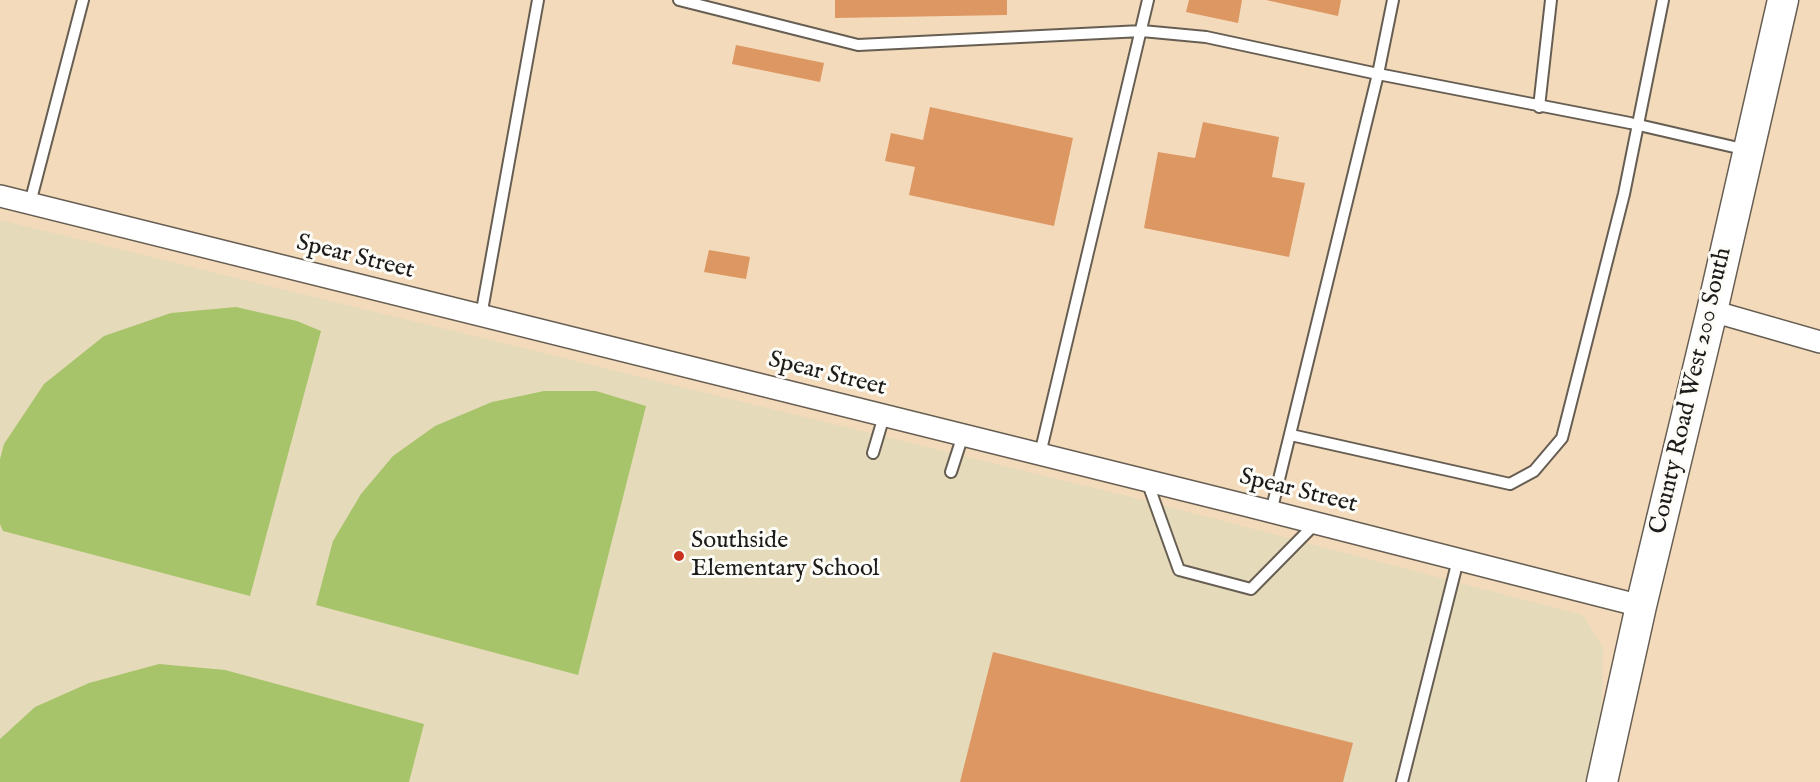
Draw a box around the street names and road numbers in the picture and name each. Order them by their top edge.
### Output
street label: Spear Street [293,229,417,287]
street label: County Road West 200 South [1645,245,1739,537]
street label: Spear Street [765,346,889,404]
street label: Spear Street [1236,463,1360,521]

